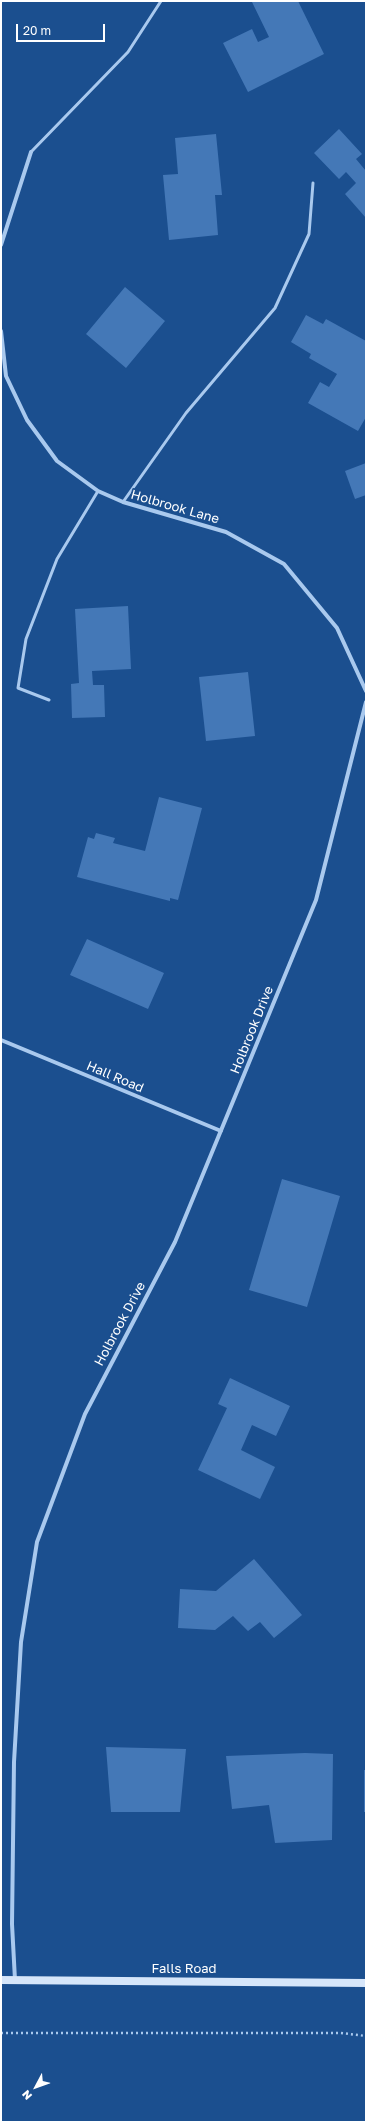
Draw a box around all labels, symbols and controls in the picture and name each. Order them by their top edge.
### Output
scale bar [18,16,107,42]
text: 20 m [23,23,51,38]
street label: Holbrook Lane [129,487,221,527]
street label: Holbrook Drive [227,984,277,1076]
street label: Hall Road [84,1058,146,1096]
street label: Holbrook Drive [91,1279,149,1369]
street label: Falls Road [151,1961,217,1977]
north arrow [16,2067,56,2107]
text: N [19,2088,34,2103]

